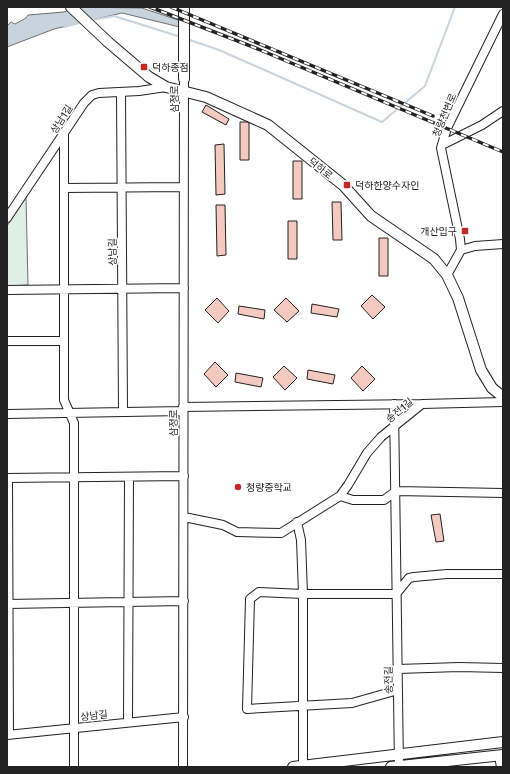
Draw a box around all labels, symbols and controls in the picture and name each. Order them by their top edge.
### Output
marker: 덕하종점 [139,62,149,72]
place label: 덕하종점 [152,62,189,74]
street label: 삼정로 [169,85,181,113]
street label: 청량천변로 [430,92,459,139]
street label: 상남1길 [48,103,76,136]
street label: 덕하로 [306,155,335,182]
marker: 덕하한양수자인 [342,180,352,190]
place label: 덕하한양수자인 [355,180,419,192]
place label: 개산입구 [420,226,457,238]
marker: 개산입구 [460,226,470,236]
street label: 상남길 [107,238,119,266]
street label: 송전1길 [383,396,416,425]
street label: 삼정로 [168,409,180,437]
marker: 청량중학교 [233,482,243,492]
place label: 청량중학교 [246,482,292,494]
street label: 송전길 [383,666,395,694]
street label: 상남길 [80,709,108,723]

